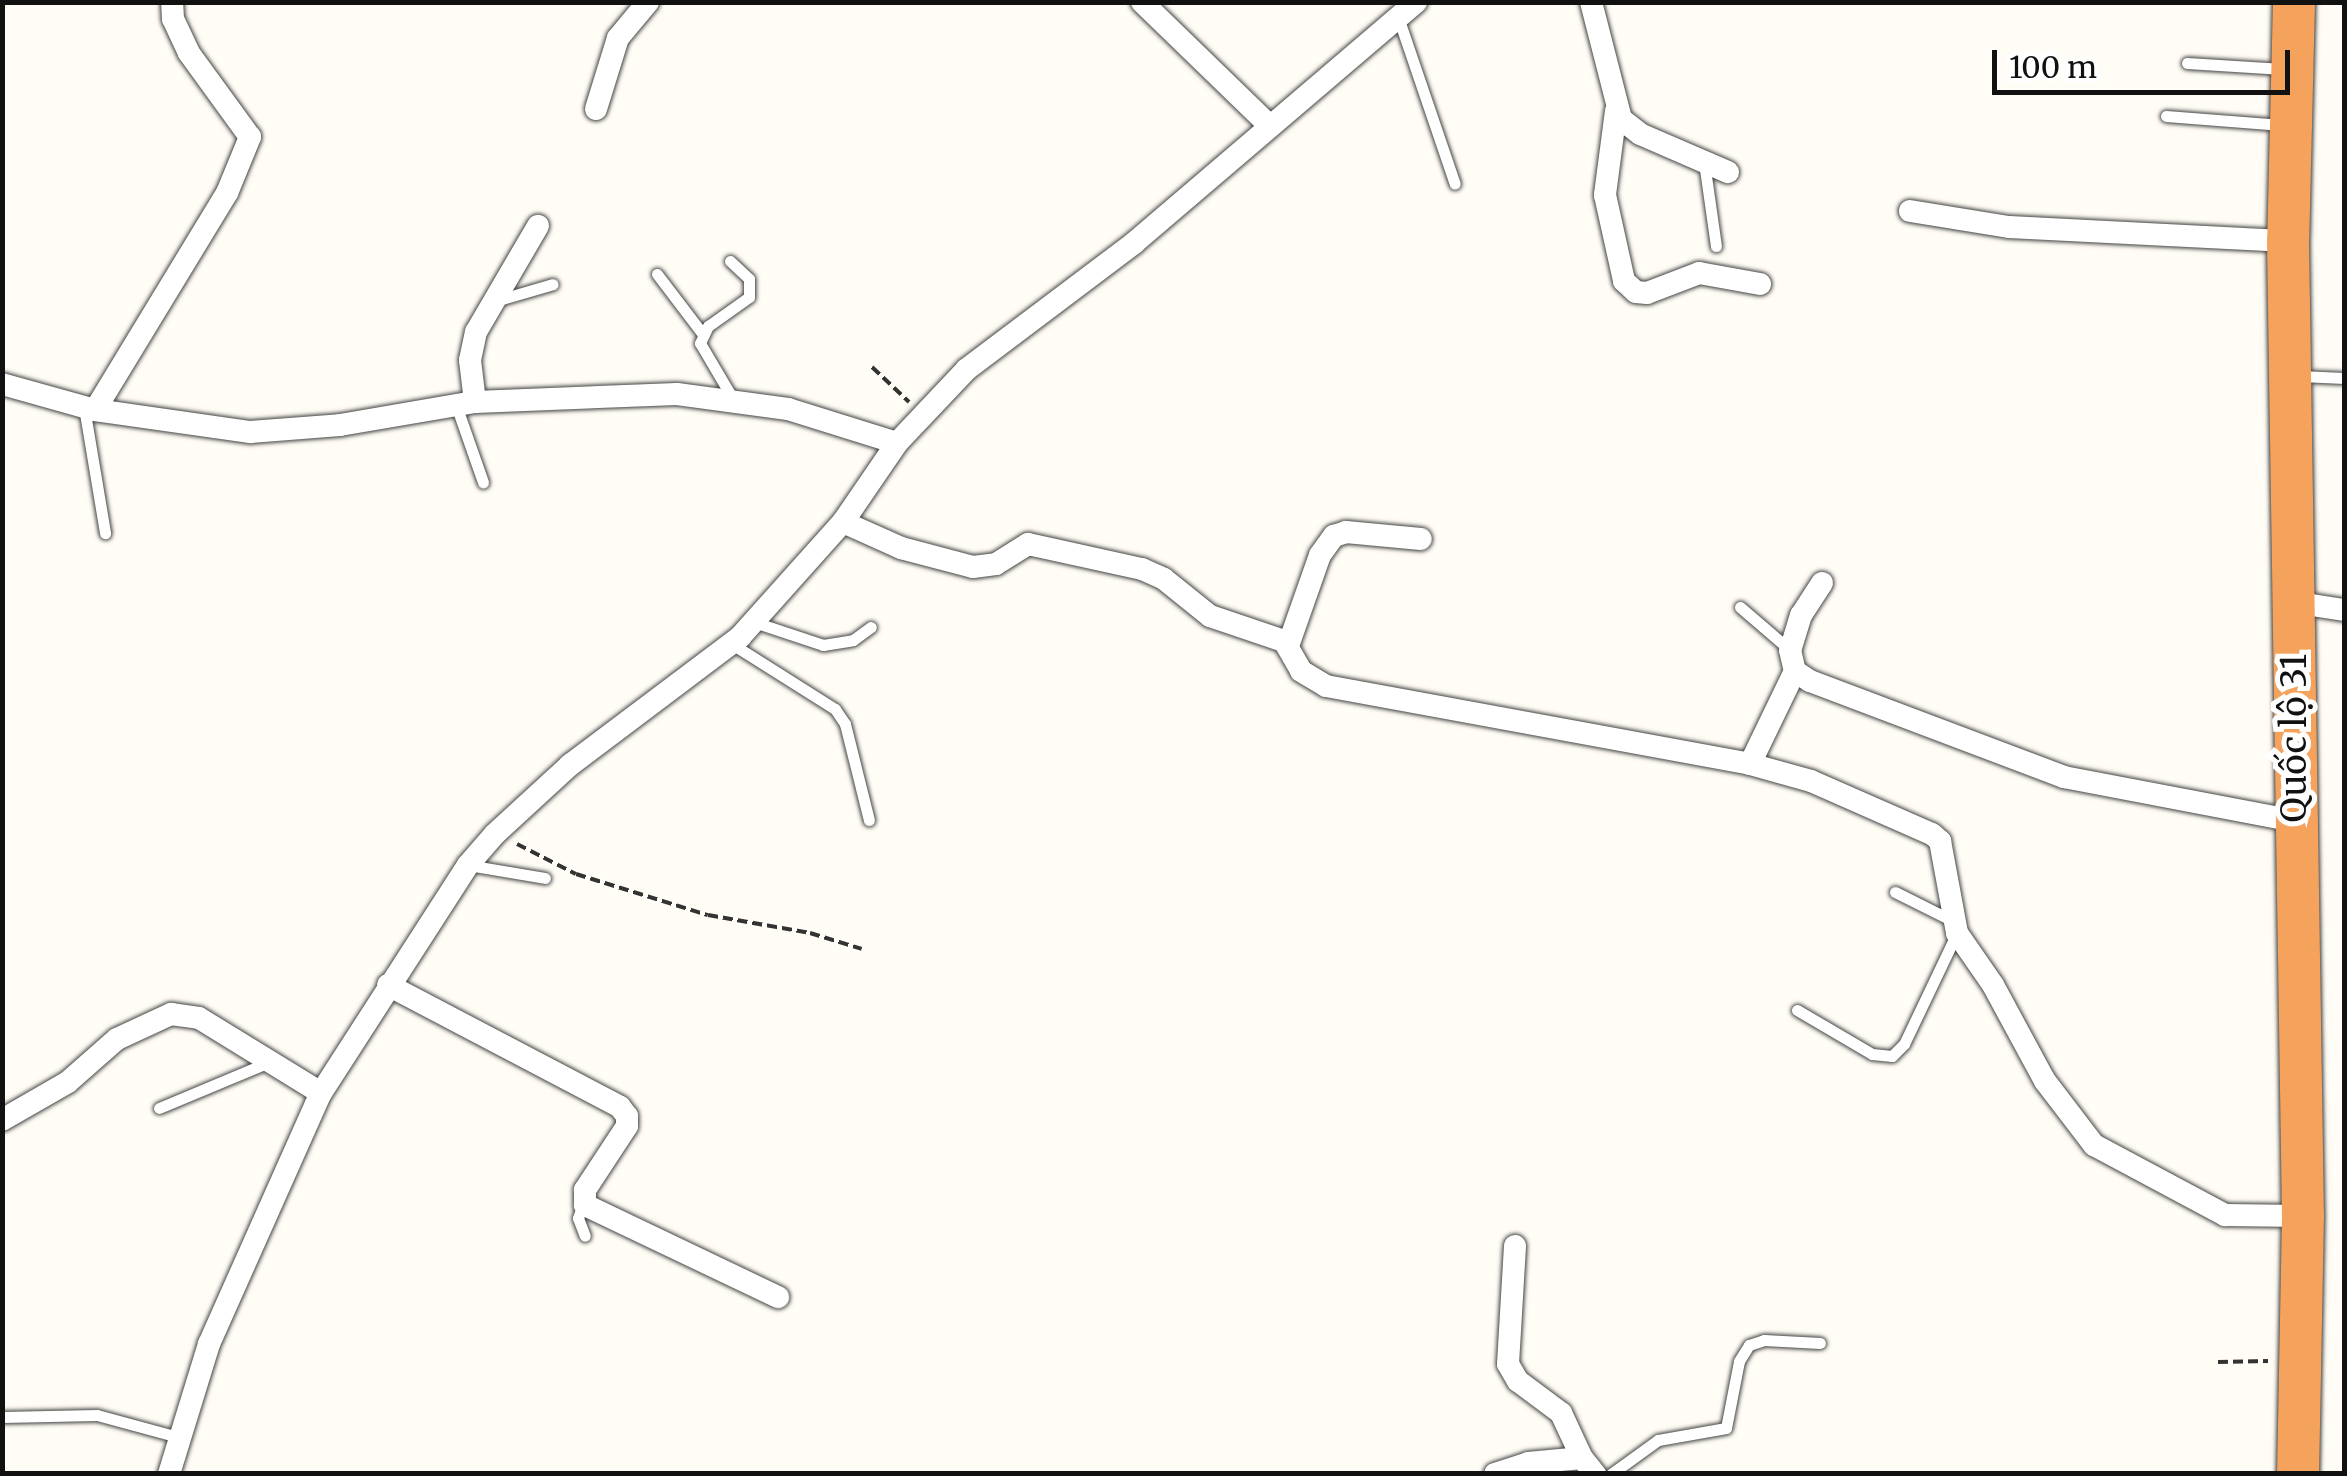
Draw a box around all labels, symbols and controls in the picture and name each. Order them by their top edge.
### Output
scale bar [1997,30,2294,92]
text: 100 m [2009,48,2097,86]
street label: Quốc lộ 31 [2273,654,2315,822]

